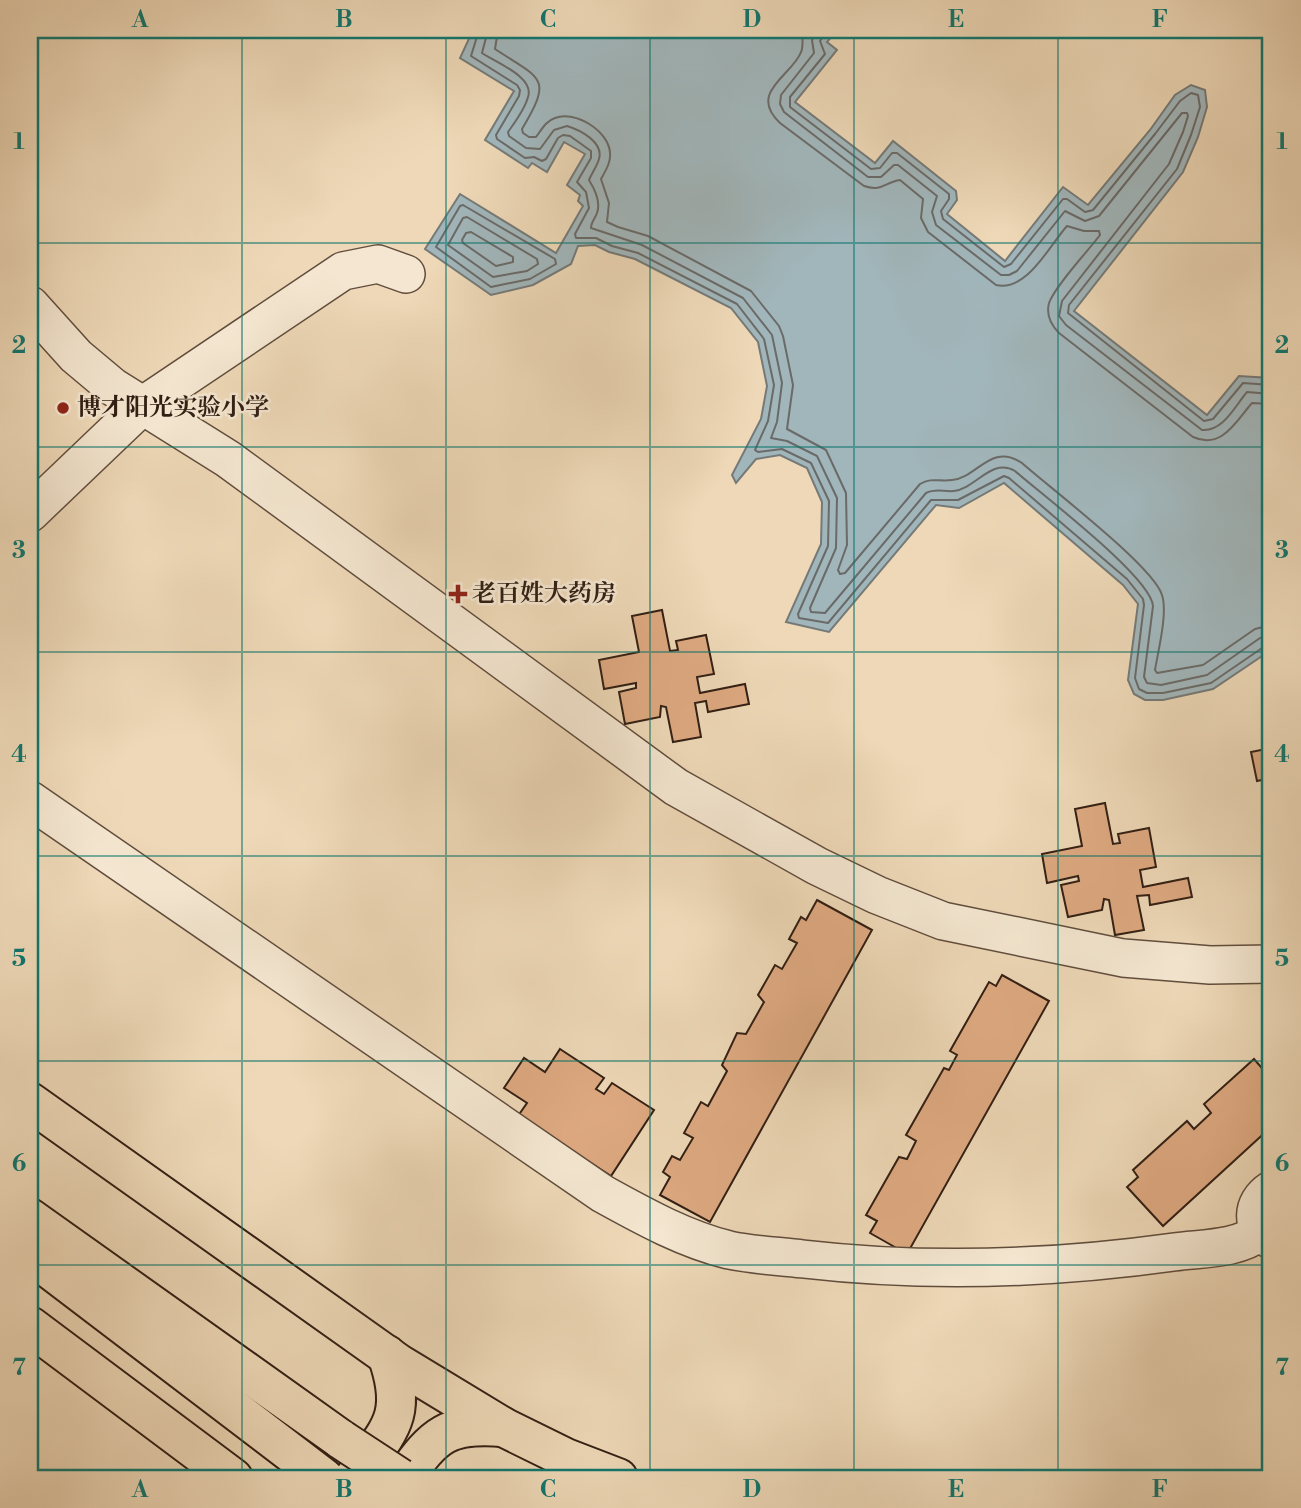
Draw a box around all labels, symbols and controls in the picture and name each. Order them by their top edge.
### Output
text: A [131,6,149,34]
text: B [335,6,353,34]
text: C [540,6,556,34]
text: D [743,6,761,34]
text: E [948,6,964,34]
text: F [1152,6,1168,34]
text: 1 [13,128,25,156]
text: 1 [1276,128,1288,156]
text: 2 [12,332,26,360]
text: 2 [1275,332,1289,360]
place label: 博才阳光实验小学 [77,393,269,423]
marker: 博才阳光实验小学 [55,400,71,416]
text: 3 [12,537,26,565]
text: 3 [1275,537,1289,565]
place label: 老百姓大药房 [472,579,616,609]
marker: 老百姓大药房 [450,586,466,602]
text: 4 [11,741,27,769]
text: 4 [1274,741,1290,769]
text: 5 [12,945,26,973]
text: 5 [1275,945,1289,973]
text: 6 [12,1150,26,1178]
text: 6 [1275,1150,1289,1178]
text: 7 [12,1354,26,1382]
text: 7 [1275,1354,1289,1382]
text: A [131,1476,149,1504]
text: B [335,1476,353,1504]
text: C [540,1476,556,1504]
text: D [743,1476,761,1504]
text: E [948,1476,964,1504]
text: F [1152,1476,1168,1504]

